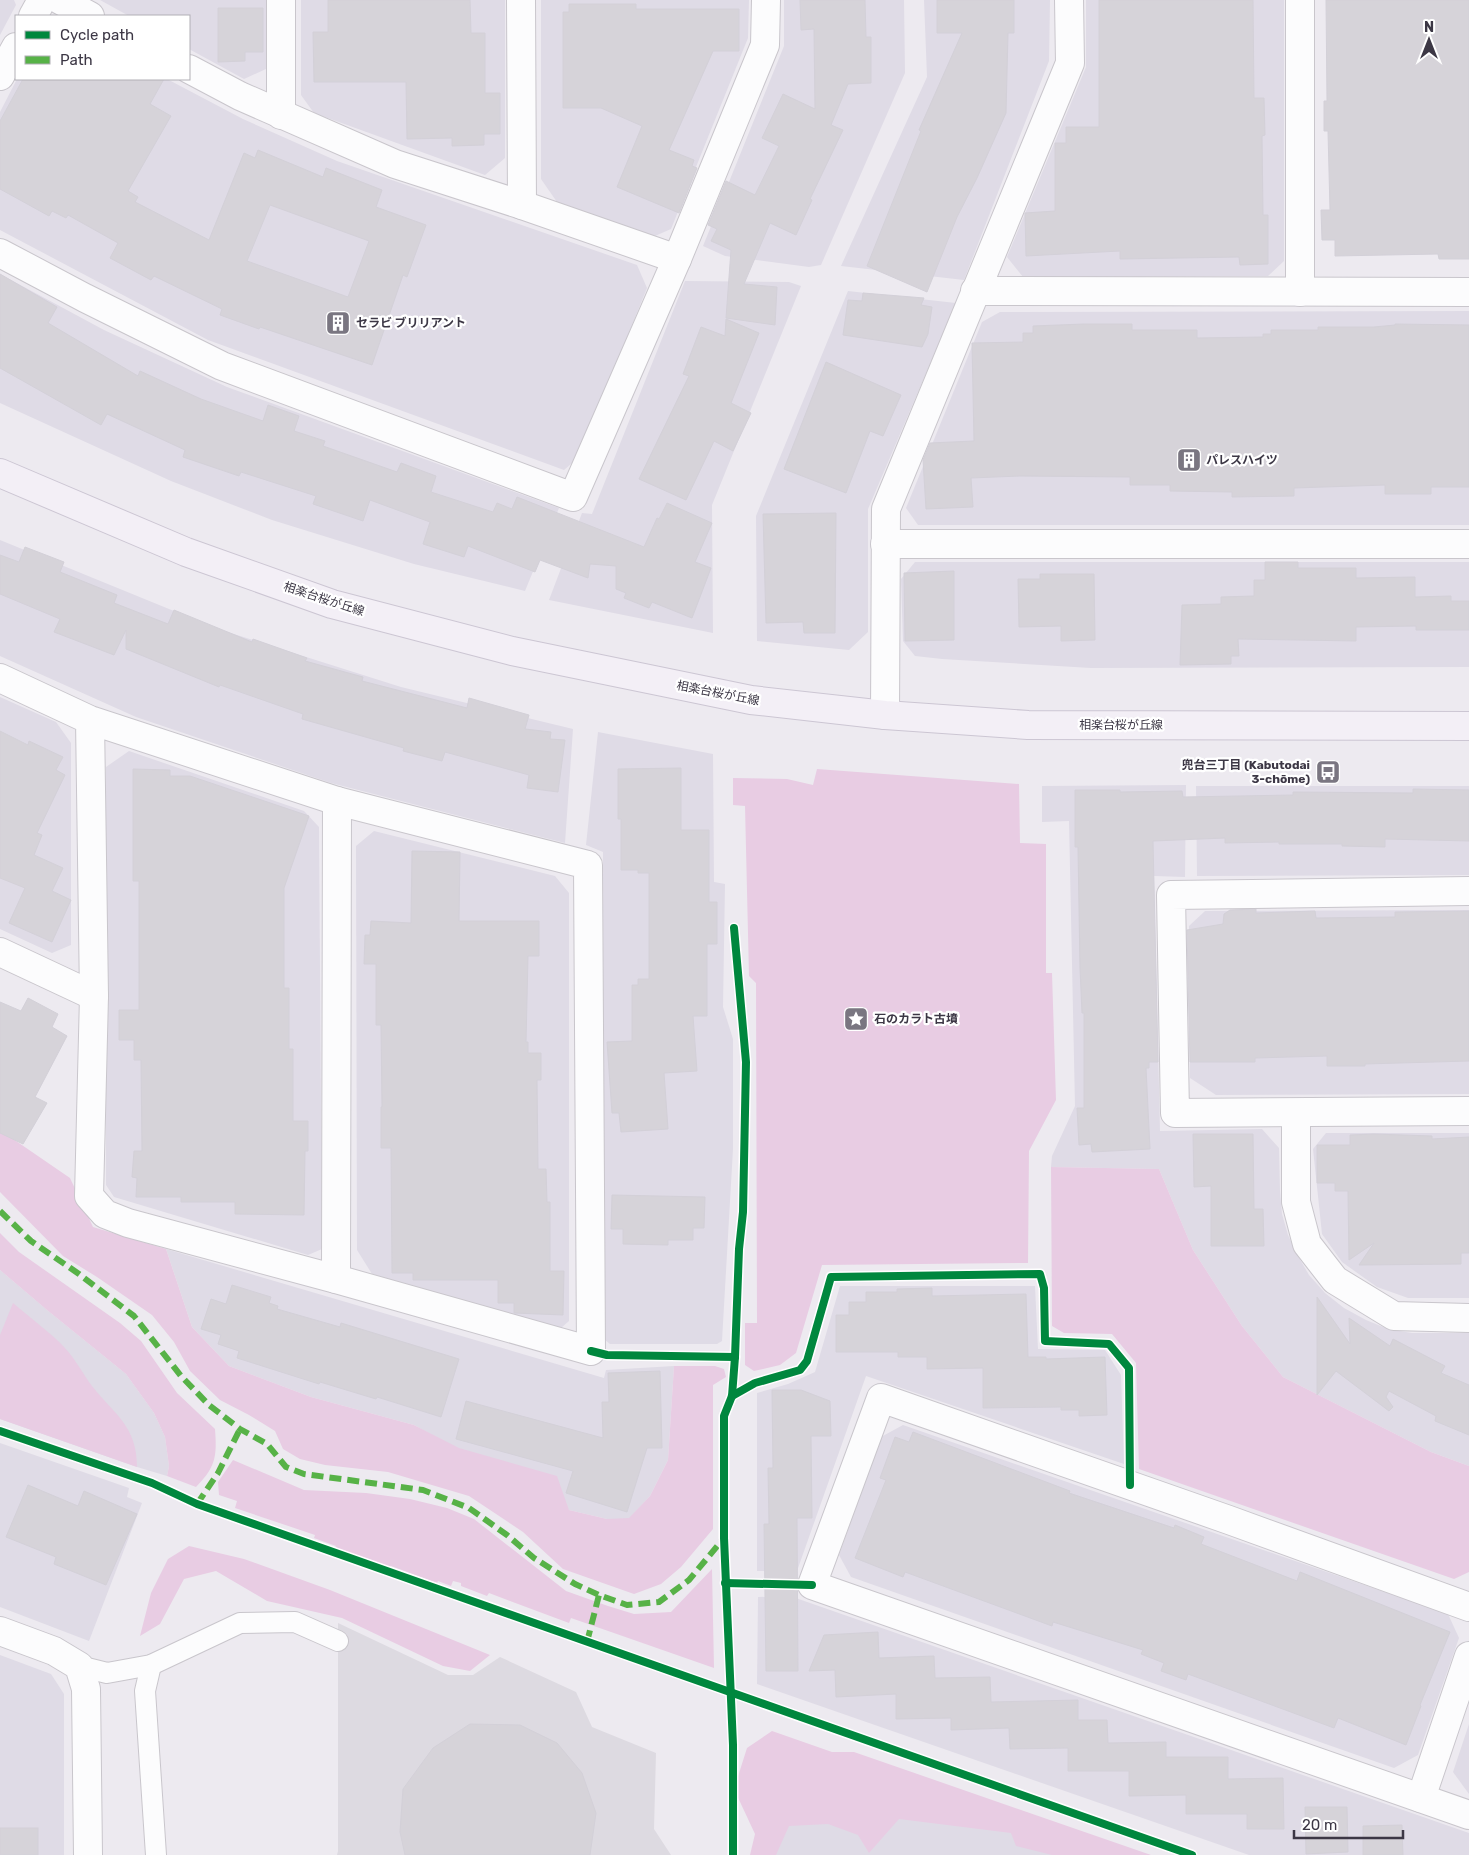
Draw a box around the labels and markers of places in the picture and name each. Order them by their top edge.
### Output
building icon: セラビ ブリリアント [325,310,351,336]
place label: セラビ ブリリアント [356,316,466,330]
building icon: パレスハイツ [1176,447,1202,473]
place label: パレスハイツ [1206,453,1278,467]
place label: 兜台三丁目 (Kabutodai 3-chōme) [1182,758,1310,786]
bus stop icon: 兜台三丁目 (Kabutodai 3-chōme) [1315,759,1341,785]
place icon: 石のカラト古墳 [843,1006,869,1032]
place label: 石のカラト古墳 [874,1012,958,1026]

